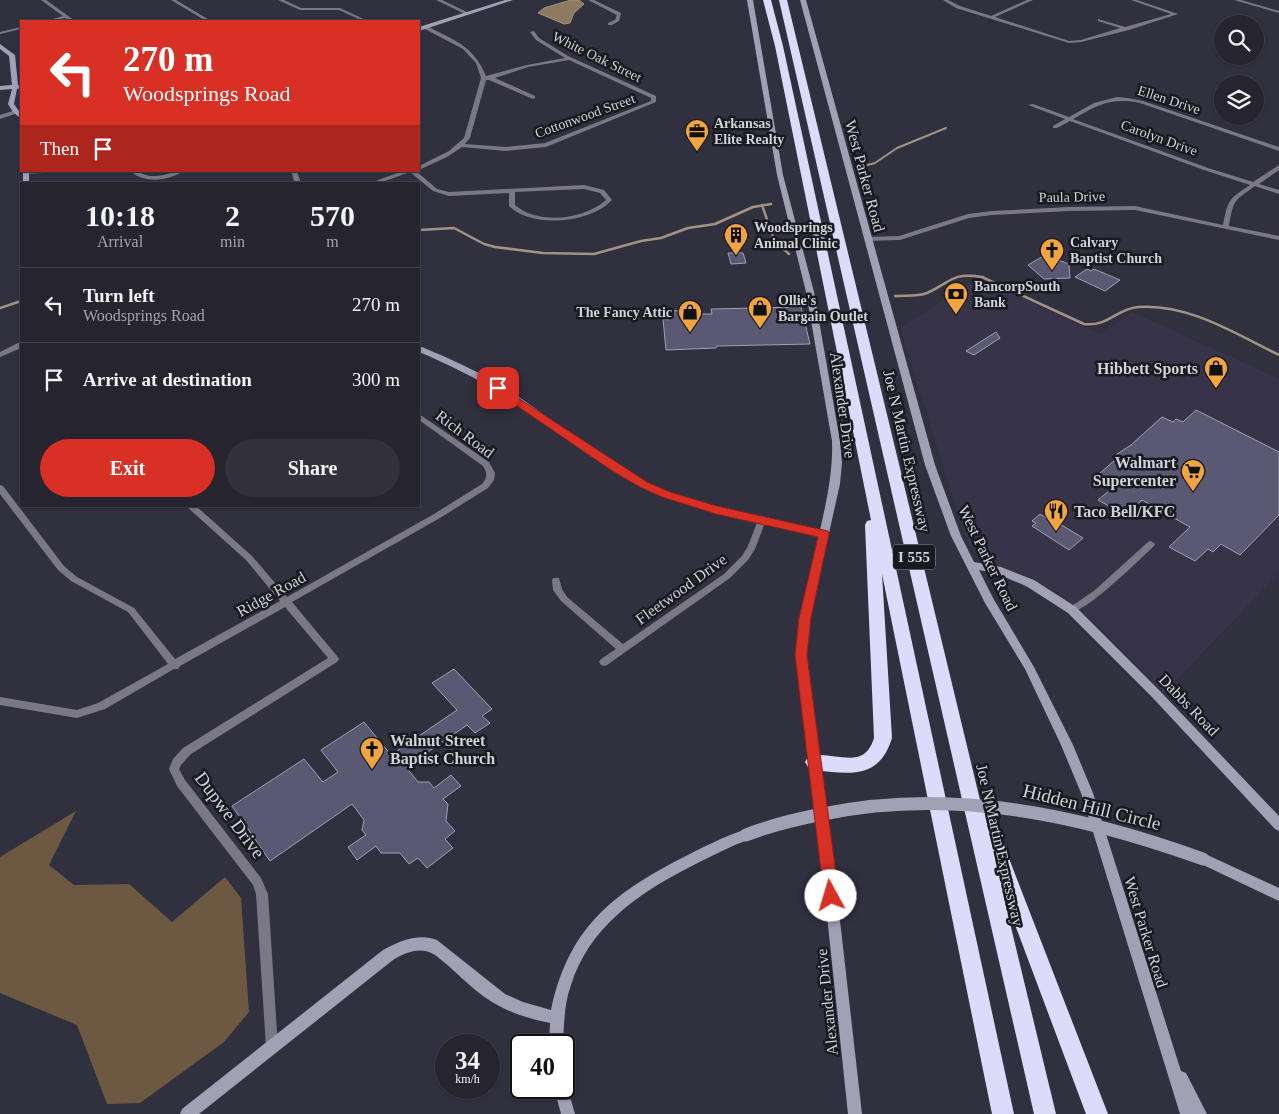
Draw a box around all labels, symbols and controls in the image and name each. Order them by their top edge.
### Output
map controls [1214,15,1264,125]
button: search [1214,15,1264,65]
street label: White Oak Street [550,29,644,85]
icon: left [40,40,105,105]
text: 270 m [123,40,213,79]
button: layers [1214,75,1264,125]
text: Woodsprings Road [123,81,291,106]
street label: Ellen Drive [1136,83,1202,117]
street label: Cottonwood Street [533,91,637,141]
place label: Arkansas Elite Realty [714,116,784,147]
street label: Carolyn Drive [1119,117,1199,159]
office icon: Arkansas Elite Realty [684,118,710,152]
street label: West Parker Road [842,118,888,234]
icon: arrive [89,135,117,163]
text: Then [40,138,79,159]
street label: Paula Drive [1039,189,1105,205]
text: 10:18 [85,199,155,232]
text: 2 [225,199,240,232]
text: 570 [310,199,355,232]
place label: Woodsprings Animal Clinic [754,220,838,251]
building icon: Woodsprings Animal Clinic [723,222,749,256]
text: Arrival [97,233,143,250]
text: min [220,233,245,250]
text: m [326,233,339,250]
place label: Calvary Baptist Church [1070,235,1162,266]
church icon: Calvary Baptist Church [1039,237,1065,271]
place label: BancorpSouth Bank [974,279,1061,310]
bank icon: BancorpSouth Bank [943,281,969,315]
text: Turn left [83,285,155,306]
icon: left [40,291,68,319]
place label: Ollie's Bargain Outlet [778,293,868,324]
text: 270 m [352,294,400,315]
shop icon: Ollie's Bargain Outlet [747,295,773,329]
shop icon: The Fancy Attic [677,299,703,333]
place label: The Fancy Attic [576,305,672,320]
text: Woodsprings Road [83,307,205,324]
street label: Alexander Drive [827,351,859,459]
shop icon: Hibbett Sports [1203,355,1229,389]
place label: Hibbett Sports [1097,360,1198,378]
icon: arrive [40,366,68,394]
pin [477,367,519,409]
street label: Joe N Martin Expressway [879,368,934,534]
text: Arrive at destination [83,369,252,390]
text: 300 m [352,369,400,390]
icon: arrive [484,374,512,402]
street label: Rich Road [433,407,497,461]
button: Exit [40,439,215,497]
button: Share [225,439,400,497]
place label: Walmart Supercenter [1093,454,1177,490]
supermarket icon: Walmart Supercenter [1180,458,1206,492]
restaurant icon: Taco Bell/KFC [1043,498,1069,532]
street label: West Parker Road [955,503,1021,613]
place label: Taco Bell/KFC [1074,503,1175,520]
road number: I 555 [893,544,935,570]
street label: Fleetwood Drive [632,550,730,628]
street label: Ridge Road [234,568,309,621]
street label: Dabbs Road [1156,671,1222,739]
place label: Walnut Street Baptist Church [390,732,495,768]
church icon: Walnut Street Baptist Church [359,736,385,770]
street label: Joe N Martin Expressway [972,762,1027,928]
street label: Dupwe Drive [191,768,269,862]
street label: Hidden Hill Circle [1021,780,1163,834]
position arrow [804,869,856,921]
street label: West Parker Road [1121,874,1171,990]
street label: Alexander Drive [813,948,841,1056]
speed limit sign: 40 [510,1034,575,1099]
text: 34 [455,1047,480,1074]
text: km/h [455,1072,480,1086]

